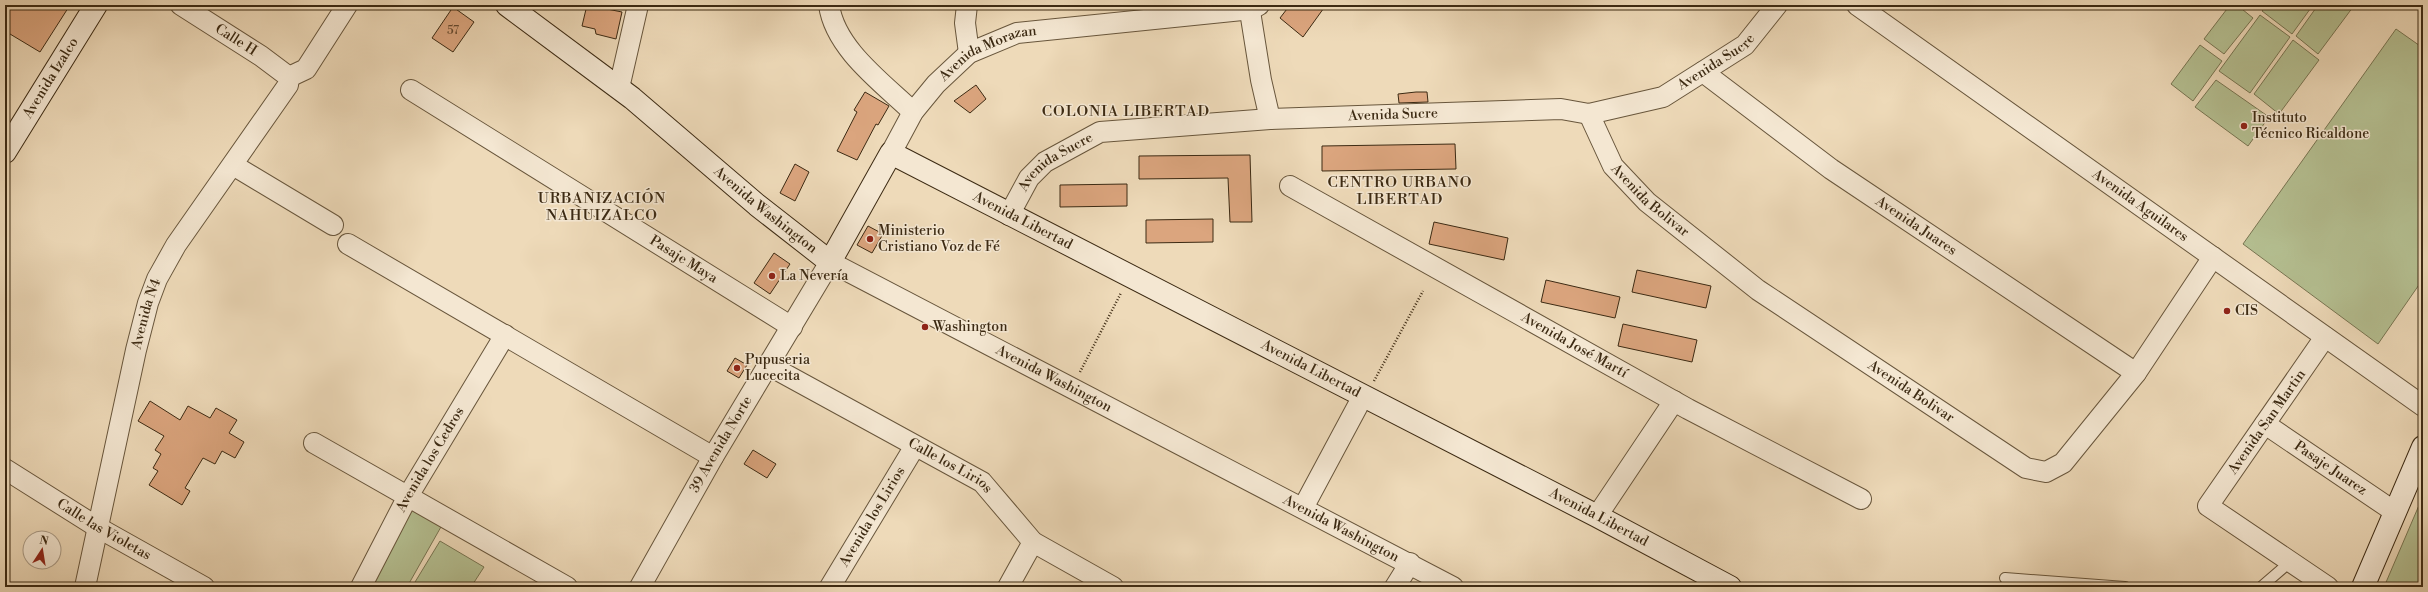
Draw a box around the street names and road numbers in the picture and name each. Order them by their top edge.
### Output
street label: Calle H [211,20,261,60]
street label: Avenida Morazan [935,22,1038,86]
street label: Avenida Sucre [1673,30,1759,95]
street label: Avenida Izalco [18,34,83,123]
street label: Avenida Sucre [1347,104,1438,125]
street label: Avenida Sucre [1014,129,1096,195]
street label: Avenida Bolivar [1606,160,1693,241]
street label: Avenida Washington [709,162,821,258]
street label: Avenida Aguilares [2088,165,2192,246]
street label: Avenida Libertad [969,187,1076,254]
street label: Avenida Juares [1871,192,1960,260]
street label: Pasaje Maya [646,232,722,288]
street label: Avenida N4 [127,276,165,352]
street label: Avenida José Martí [1517,308,1632,383]
street label: Avenida Libertad [1257,335,1364,402]
street label: Avenida Washington [992,341,1116,417]
street label: Avenida Bolivar [1863,356,1958,427]
street label: Avenida San Martin [2224,366,2310,479]
street label: 39 Avenida Norte [686,393,757,496]
street label: Avenida los Cedros [392,404,468,516]
street label: Calle los Lirios [905,434,997,497]
street label: Pasaje Juarez [2290,437,2371,500]
street label: Avenida los Lirios [835,463,909,571]
street label: Avenida Libertad [1545,484,1652,551]
street label: Avenida Washington [1279,491,1403,567]
street label: Calle las Violetas [53,495,154,564]

